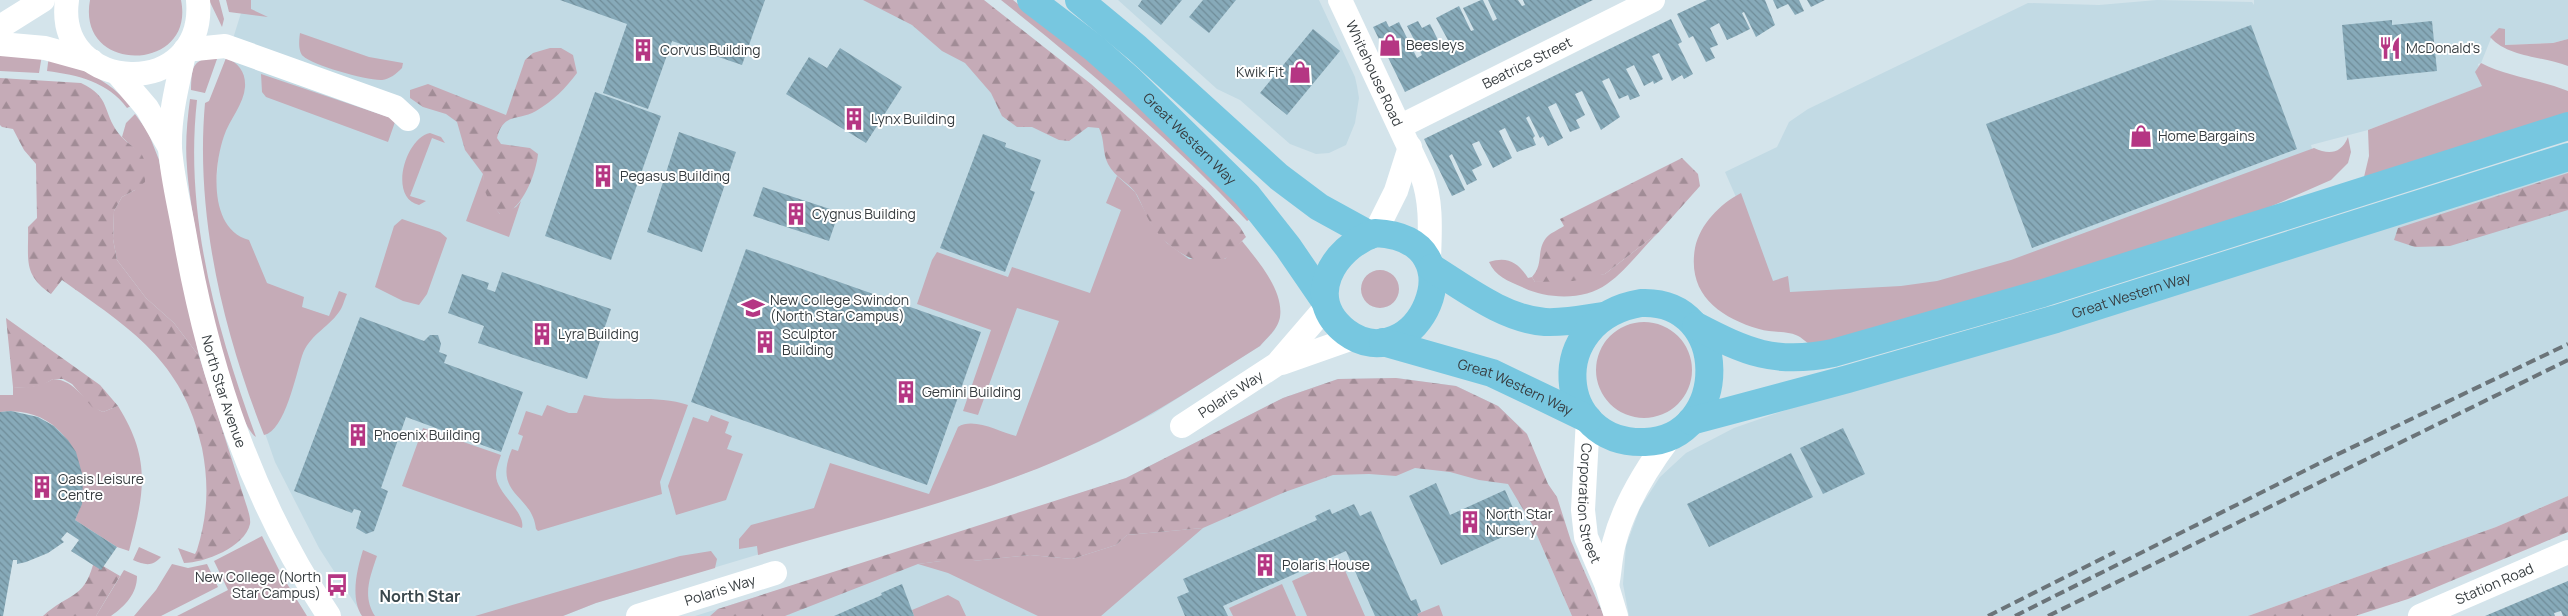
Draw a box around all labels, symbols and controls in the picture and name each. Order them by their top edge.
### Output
street label: Whitehouse Road [1342,17,1408,129]
shop icon: Beesleys [1377,32,1403,58]
street label: Beatrice Street [1479,32,1575,93]
place label: Beesleys [1406,35,1464,54]
restaurant icon: McDonald's [2377,35,2403,61]
building icon: Corvus Building [630,37,656,63]
place label: McDonald's [2406,38,2480,57]
place label: Corvus Building [660,40,761,59]
shop icon: Kwik Fit [1287,59,1313,85]
place label: Kwik Fit [1236,62,1284,81]
street label: Great Western Way [1139,88,1241,189]
building icon: Lynx Building [841,106,867,132]
place label: Lynx Building [871,109,955,128]
shop icon: Home Bargains [2128,123,2154,149]
place label: Home Bargains [2158,126,2255,145]
building icon: Pegasus Building [590,163,616,189]
place label: Pegasus Building [620,166,730,185]
building icon: Cygnus Building [783,201,809,227]
place label: Cygnus Building [812,204,916,223]
street label: Great Western Way [2069,267,2194,322]
place label: New College Swindon (North Star Campus) [770,290,909,325]
school or university icon: New College Swindon (North Star Campus) [740,295,766,321]
building icon: Lyra Building [529,321,555,347]
place label: Lyra Building [558,324,639,343]
place label: Sculptor Building [782,324,837,359]
building icon: Sculptor Building [752,329,778,355]
street label: North Star Avenue [198,333,251,450]
street label: Great Western Way [1456,354,1577,420]
street label: Polaris Way [1194,366,1267,422]
building icon: Gemini Building [893,379,919,405]
place label: Gemini Building [922,382,1021,401]
building icon: Phoenix Building [345,422,371,448]
place label: Phoenix Building [374,425,480,444]
street label: Corporation Street [1574,442,1606,566]
place label: Oasis Leisure Centre [58,469,144,504]
building icon: Oasis Leisure Centre [29,474,55,500]
place label: North Star Nursery [1486,504,1553,539]
building icon: North Star Nursery [1457,509,1483,535]
building icon: Polaris House [1252,552,1278,578]
place label: Polaris House [1282,555,1370,574]
street label: Station Road [2452,558,2536,609]
place label: New College (North Star Campus) [195,567,321,602]
street label: Polaris Way [682,570,758,610]
bus stop icon: New College (North Star Campus) [324,572,350,598]
district label: North Star [380,585,460,607]

